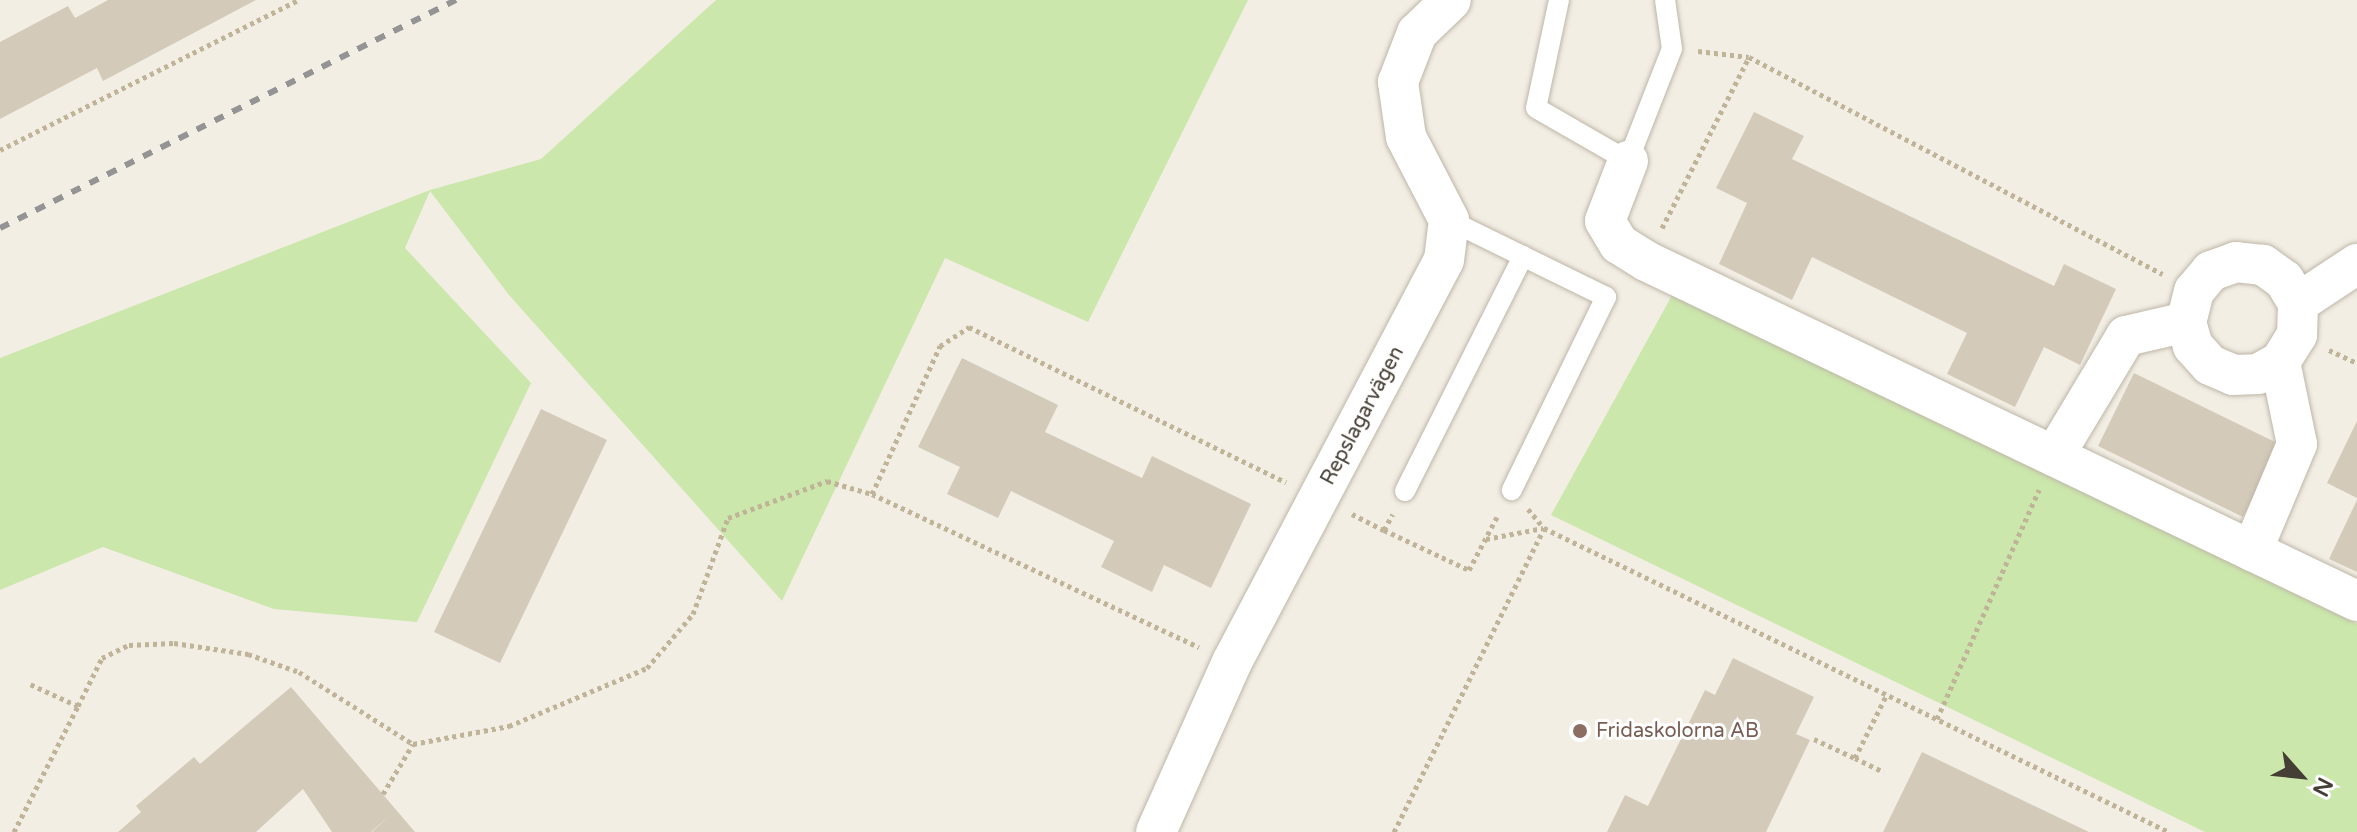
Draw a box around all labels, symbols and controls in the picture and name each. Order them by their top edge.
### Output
street label: Repslagarvägen [1316,343,1410,489]
place label: Fridaskolorna AB [1596,719,1759,743]
marker: Fridaskolorna AB [1571,722,1589,740]
north arrow [2261,736,2341,816]
text: N [2307,773,2338,801]

